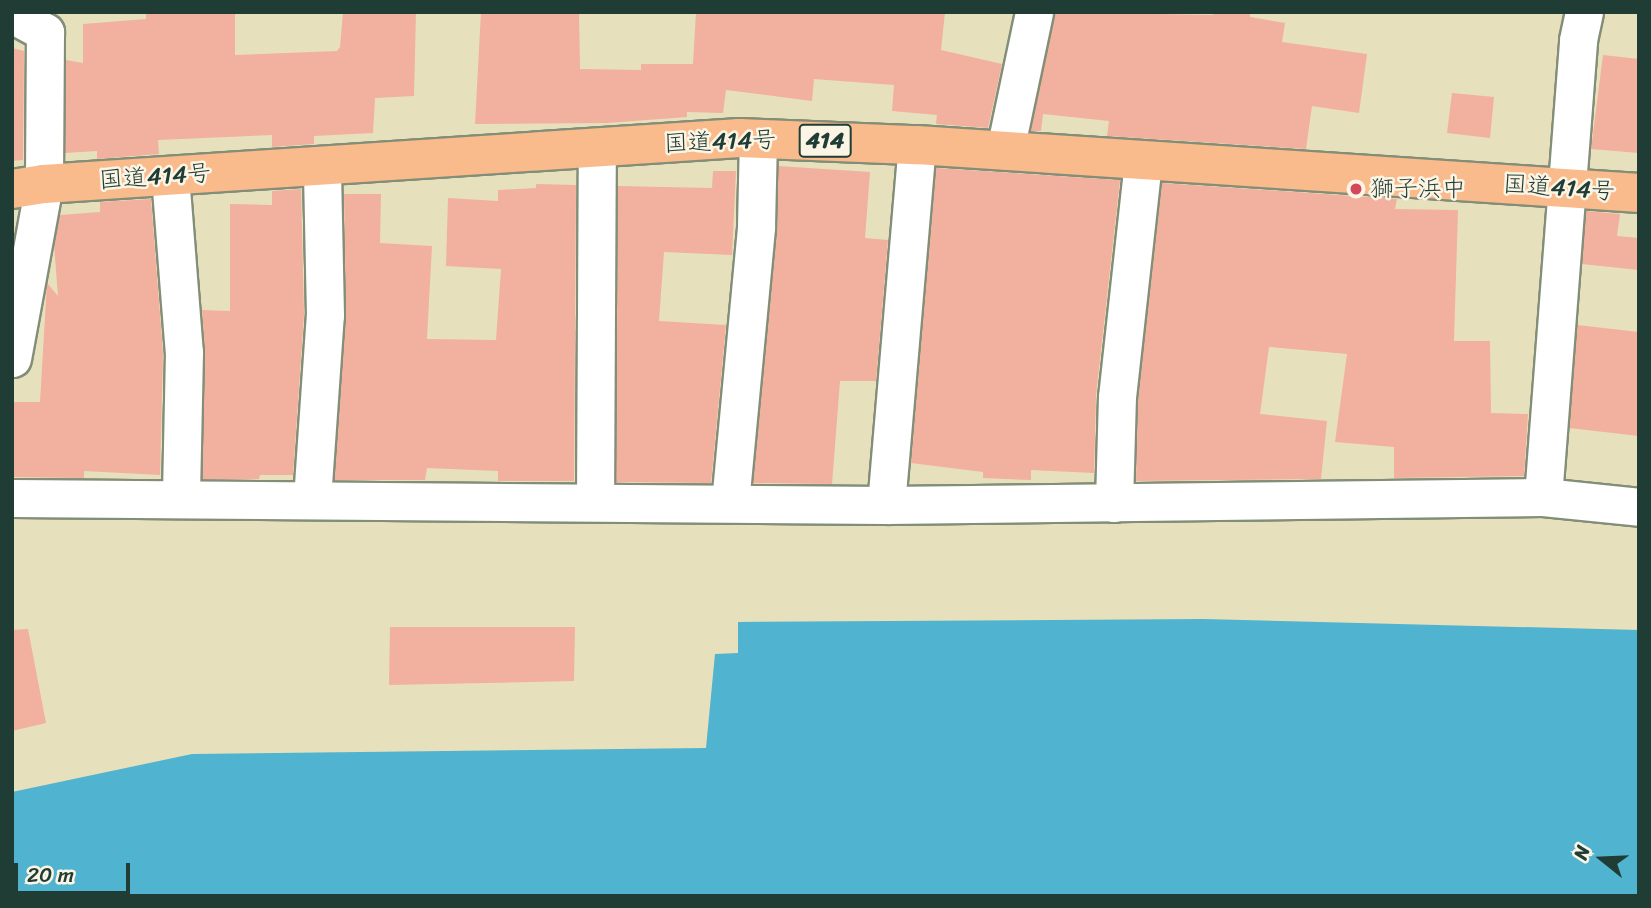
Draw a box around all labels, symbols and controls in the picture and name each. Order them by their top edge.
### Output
road number: 414 [797,122,853,160]
street label: 国道414号 [663,126,777,158]
street label: 国道414号 [98,159,212,195]
street label: 国道414号 [1502,170,1616,206]
place label: 獅子浜中 [1370,175,1466,203]
marker: 獅子浜中 [1348,181,1364,197]
north arrow [1567,824,1637,894]
text: N [1564,841,1599,864]
scale bar [18,848,133,892]
text: 20 m [27,856,74,894]

